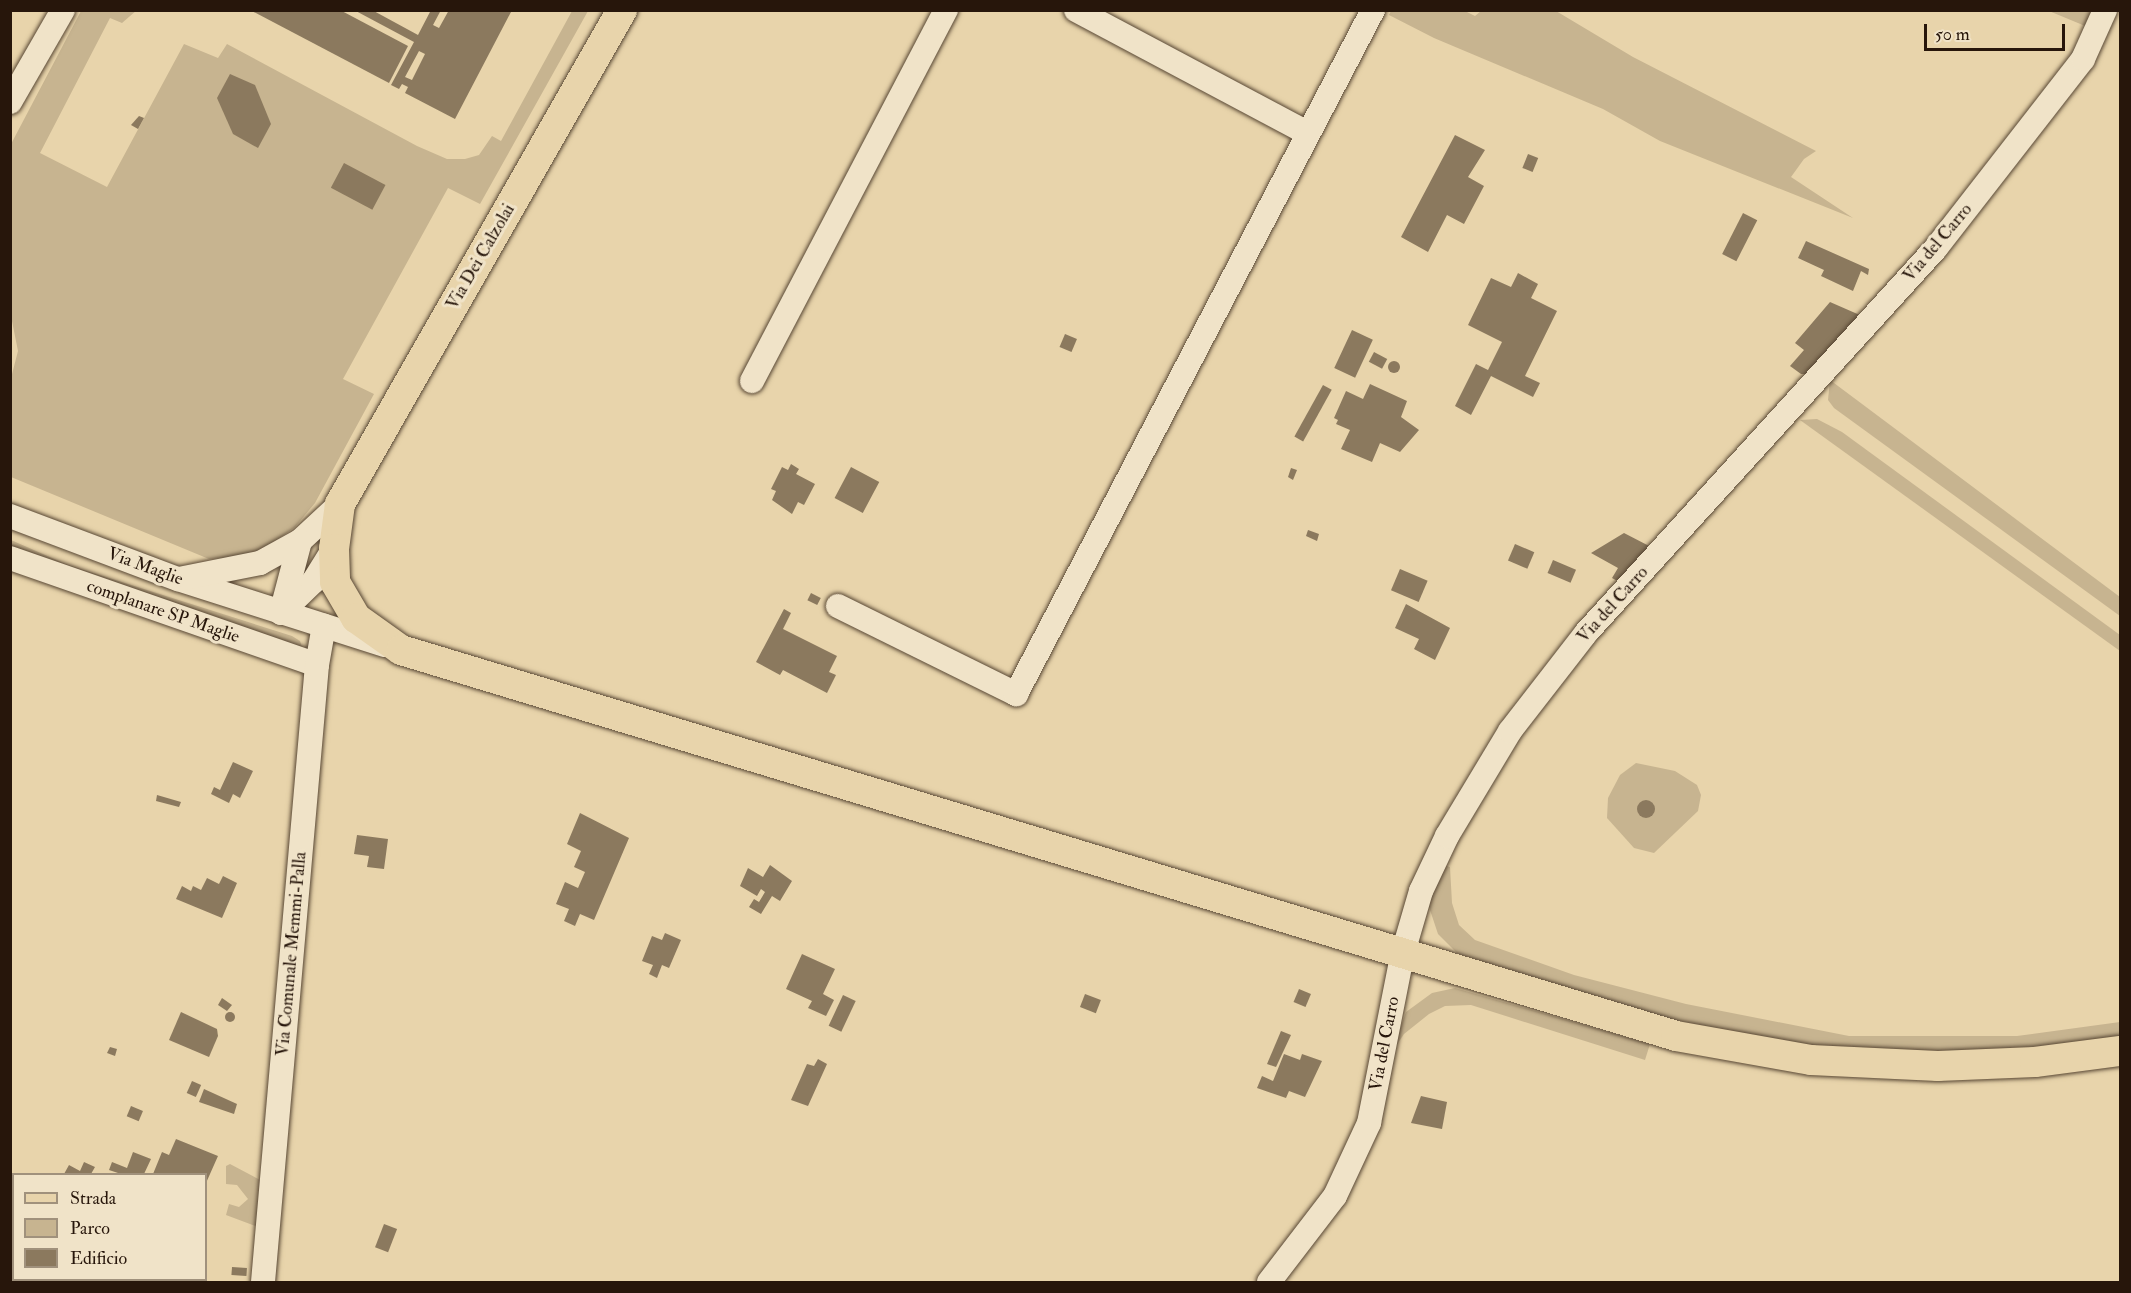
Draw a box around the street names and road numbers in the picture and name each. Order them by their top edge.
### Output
street label: Via del Carro [1899,199,1977,287]
street label: Via Dei Calzolai [442,200,520,314]
street label: Via Maglie [104,543,186,591]
street label: Via del Carro [1573,562,1653,648]
street label: complanare SP Maglie [84,576,242,648]
street label: Via Comunale Memmi-Palla [272,851,312,1057]
street label: Via del Carro [1365,995,1405,1093]

